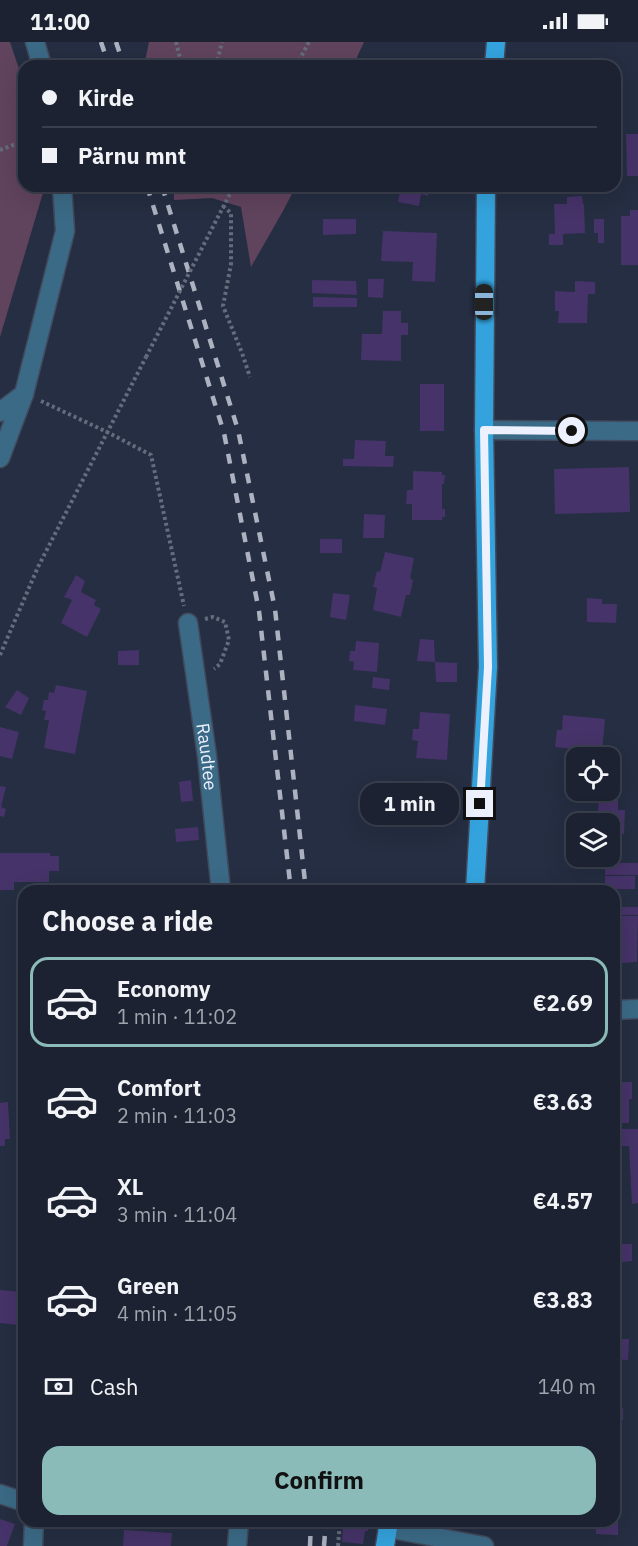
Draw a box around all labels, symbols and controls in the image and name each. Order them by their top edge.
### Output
text: 11:00 [30,7,90,36]
text: Kirde [78,83,134,112]
text: Pärnu mnt [78,141,186,170]
car [475,284,493,320]
route start [558,417,585,444]
street label: Raudtee [191,721,223,792]
map controls [566,747,620,867]
button: locate [566,747,620,801]
callout: 1 min [360,783,459,825]
text: 1 min [383,790,436,817]
route end [466,790,493,817]
button: layers [566,813,620,867]
text: Choose a ride [42,903,213,938]
text: Economy [117,974,211,1003]
icon: car [45,975,99,1029]
text: €2.69 [533,988,593,1017]
text: 1 min · 11:02 [117,1003,237,1030]
text: Comfort [117,1073,201,1102]
icon: car [45,1074,99,1128]
text: €3.63 [533,1087,593,1116]
text: 2 min · 11:03 [117,1102,237,1129]
text: XL [117,1172,143,1201]
icon: car [45,1173,99,1227]
text: €4.57 [533,1186,593,1215]
text: 3 min · 11:04 [117,1201,237,1228]
text: Green [117,1271,179,1300]
icon: car [45,1272,99,1326]
text: €3.83 [533,1285,593,1314]
text: 4 min · 11:05 [117,1300,237,1327]
icon: cash [42,1370,75,1403]
text: Cash [90,1372,139,1401]
text: 140 m [538,1373,596,1400]
button: Confirm [42,1446,596,1515]

